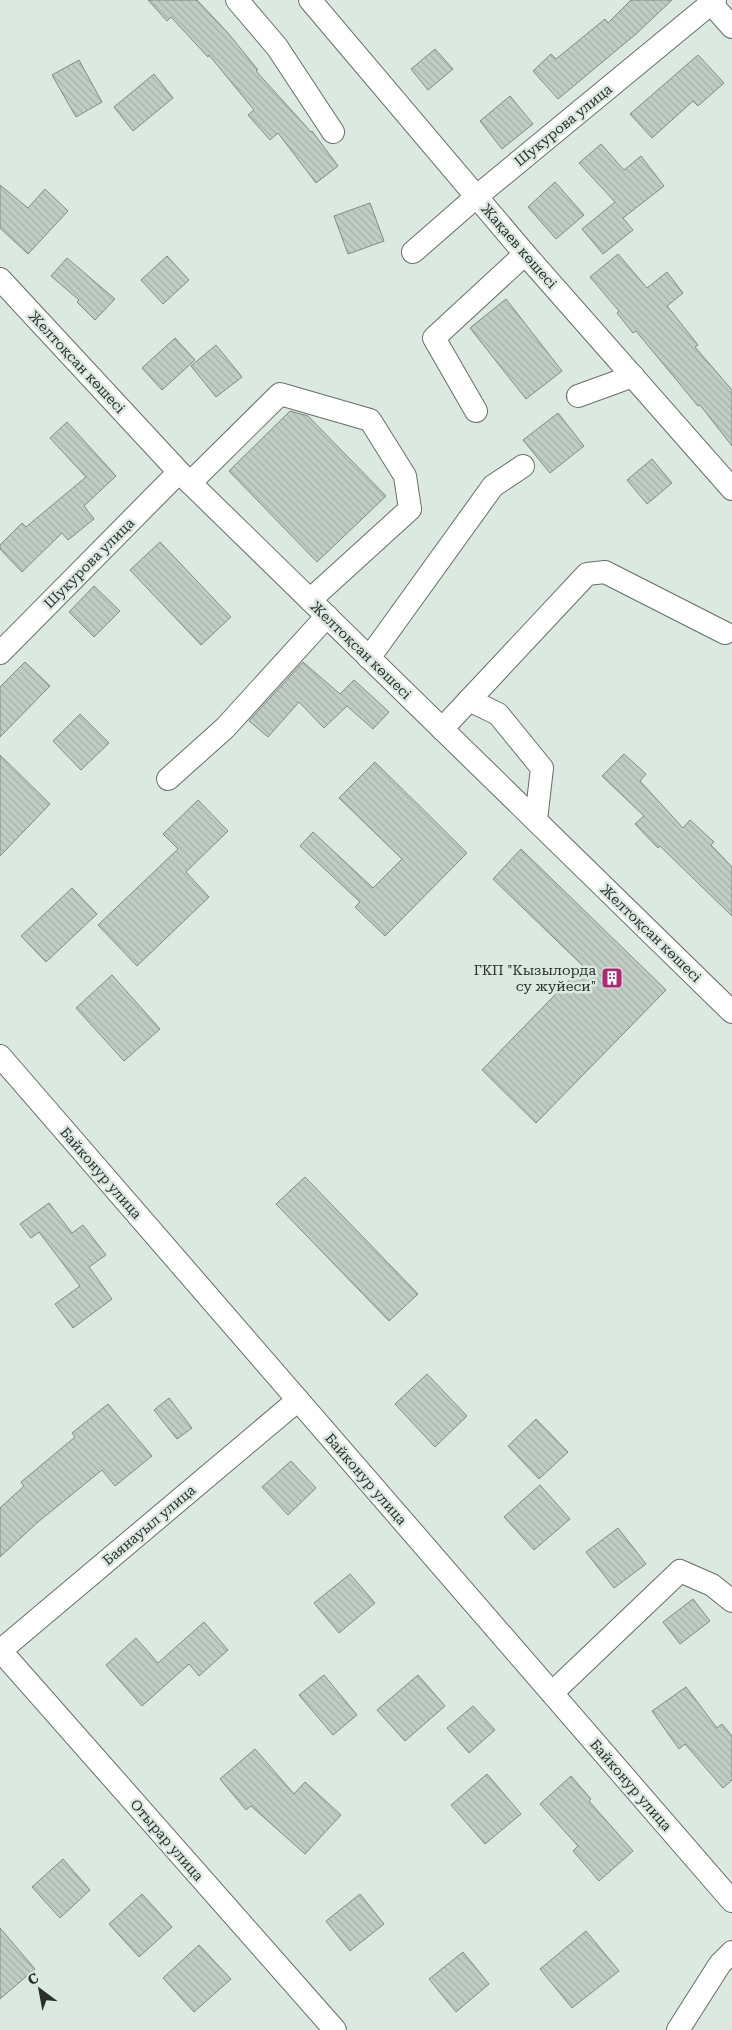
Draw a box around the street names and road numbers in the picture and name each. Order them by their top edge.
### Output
street label: Шукурова улица [511,80,615,169]
street label: Жақаев көшесі [478,200,560,292]
street label: Желтоқсан көшесі [26,308,129,417]
street label: Шукурова улица [41,514,138,611]
street label: Желтоқсан көшесі [307,598,415,703]
street label: Желтоқсан көшесі [597,881,705,986]
street label: Байконур улица [57,1124,145,1222]
street label: Байконур улица [322,1430,410,1528]
street label: Баянауыл улица [99,1481,199,1568]
street label: Байконур улица [587,1736,675,1834]
street label: Отырар улица [127,1796,207,1884]

